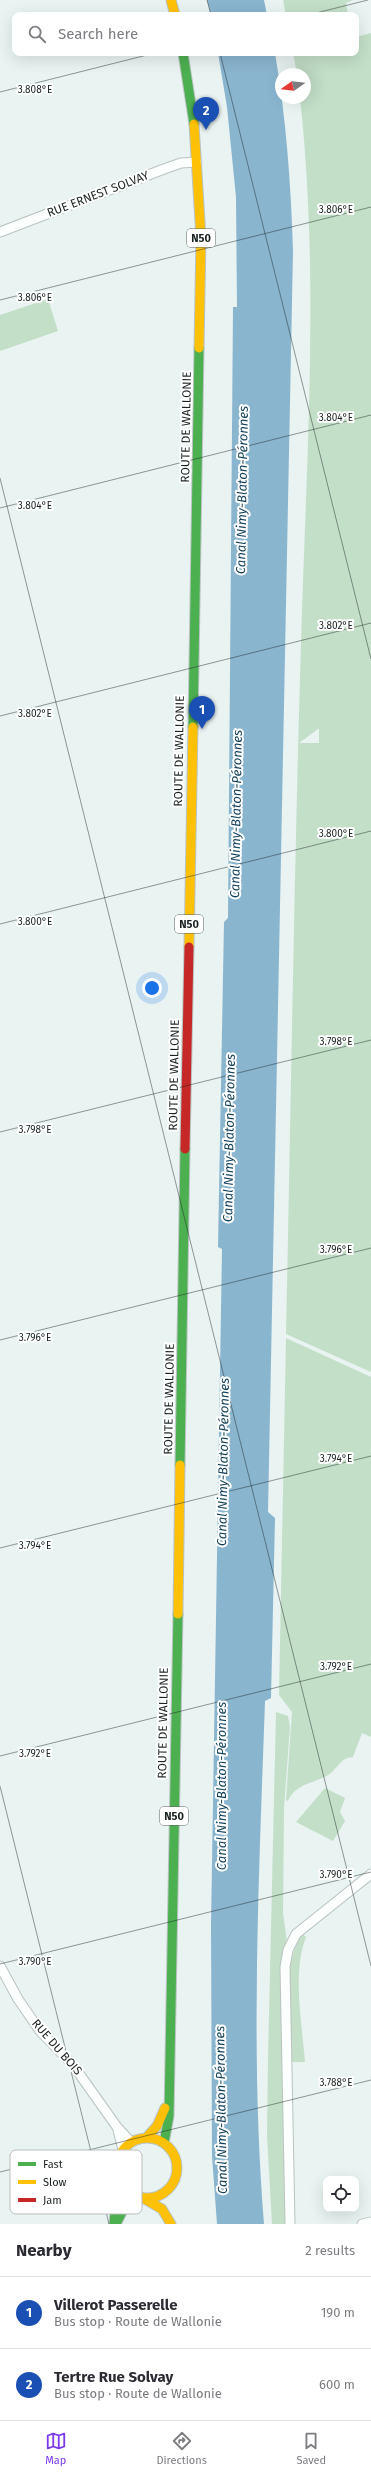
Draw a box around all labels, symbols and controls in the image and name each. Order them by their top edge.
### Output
search box [12,12,359,56]
icon: search [26,23,48,45]
text: Search here [58,25,138,43]
north arrow [275,68,311,104]
text: 3.808°E [18,84,52,96]
pin: 2 [193,97,219,130]
street label: RUE ERNEST SOLVAY [45,168,151,220]
text: 3.806°E [319,204,353,216]
road number: N50 [187,229,215,247]
text: 3.806°E [18,292,52,304]
street label: ROUTE DE WALLONIE [178,371,194,483]
water label: Canal Nimy-Blaton-Péronnes [233,406,251,574]
text: 3.804°E [319,412,353,424]
text: 3.804°E [18,500,52,512]
text: 3.802°E [319,620,353,632]
street label: ROUTE DE WALLONIE [171,695,187,807]
pin: 1 [189,696,215,729]
text: 3.802°E [18,708,52,720]
water label: Canal Nimy-Blaton-Péronnes [227,730,245,898]
text: 3.800°E [319,828,353,840]
road number: N50 [175,915,203,933]
text: 3.800°E [18,916,52,928]
your location [142,978,162,998]
street label: ROUTE DE WALLONIE [166,1019,182,1131]
text: 3.798°E [320,1036,353,1048]
water label: Canal Nimy-Blaton-Péronnes [220,1054,238,1222]
text: 3.798°E [19,1124,52,1136]
text: 3.796°E [320,1244,352,1256]
text: 3.796°E [19,1332,51,1344]
street label: ROUTE DE WALLONIE [161,1343,177,1455]
water label: Canal Nimy-Blaton-Péronnes [214,1378,232,1546]
text: 3.794°E [320,1453,352,1465]
text: 3.794°E [19,1540,51,1552]
text: 3.792°E [320,1661,352,1673]
street label: ROUTE DE WALLONIE [155,1667,171,1779]
water label: Canal Nimy-Blaton-Péronnes [214,1702,229,1870]
text: 3.792°E [19,1748,51,1760]
road number: N50 [160,1807,188,1825]
text: 3.790°E [319,1869,353,1881]
text: 3.790°E [18,1956,52,1968]
street label: RUE DU BOIS [29,2016,85,2078]
water label: Canal Nimy-Blaton-Péronnes [212,2026,230,2194]
text: 3.788°E [319,2077,353,2089]
legend [10,2150,142,2214]
text: Fast [43,2158,63,2171]
text: Slow [43,2176,67,2189]
map controls [323,2176,359,2212]
button: locate [323,2176,359,2212]
text: Jam [43,2194,62,2207]
text: Nearby [16,2240,71,2261]
text: 2 results [305,2243,355,2258]
text: Villerot Passerelle [54,2296,177,2314]
text: 1 [26,2305,32,2320]
text: 190 m [321,2305,355,2320]
text: Bus stop · Route de Wallonie [54,2314,222,2329]
text: Tertre Rue Solvay [54,2368,173,2386]
text: 2 [26,2377,32,2392]
text: 600 m [319,2377,355,2392]
text: Bus stop · Route de Wallonie [54,2386,222,2401]
tab: Map [45,2430,67,2467]
tab: Directions [156,2430,207,2467]
tab: Saved [296,2430,326,2467]

